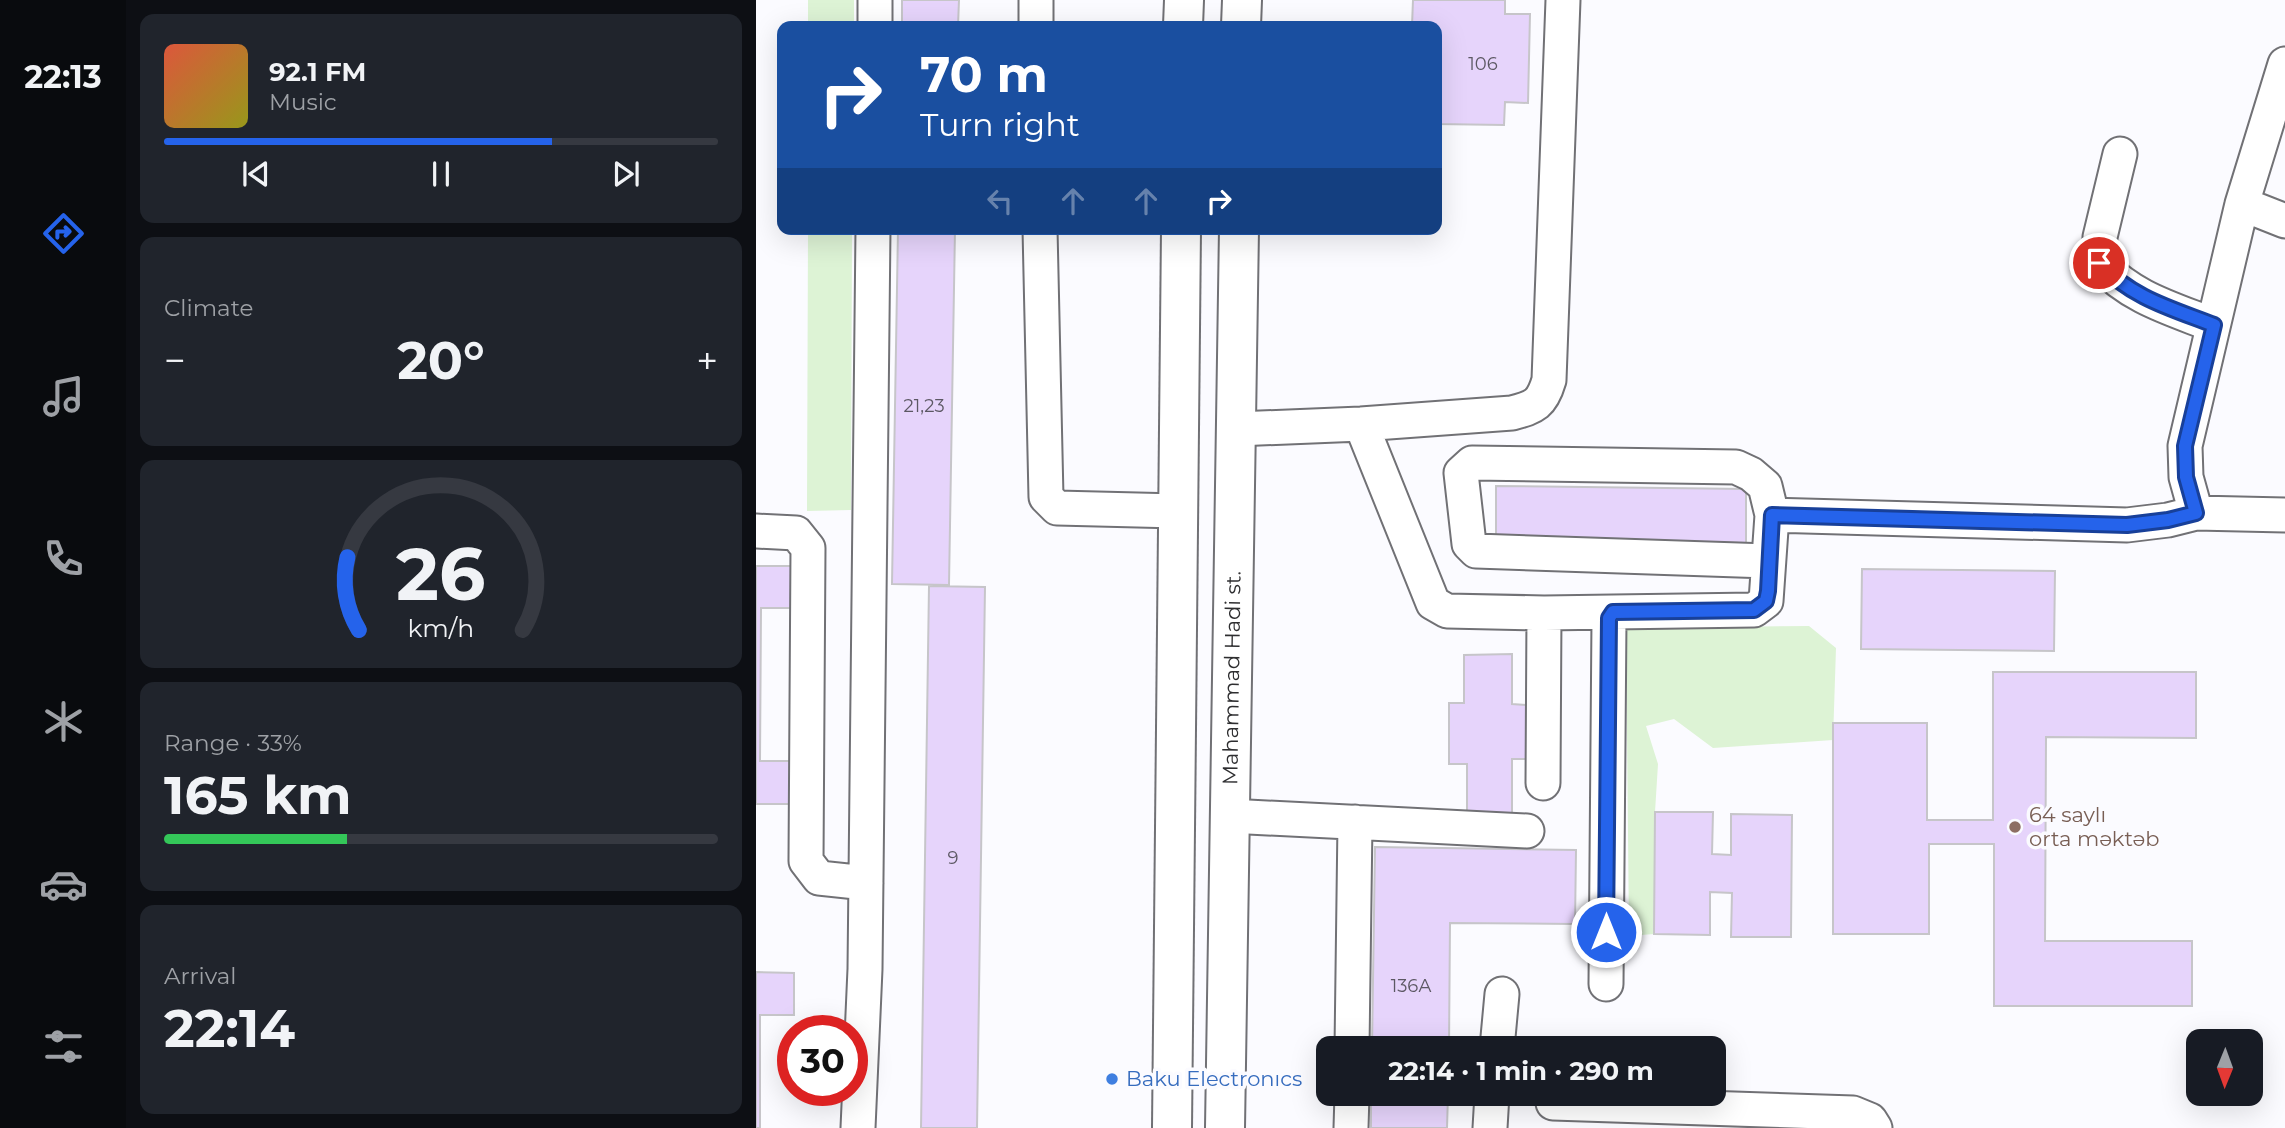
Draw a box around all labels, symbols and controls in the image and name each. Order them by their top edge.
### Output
text: 70 m [920,45,1048,104]
icon: right [805,49,896,140]
house number: 106 [1468,53,1498,75]
text: 92.1 FM [269,56,366,88]
text: 22:13 [24,57,102,96]
text: Music [269,88,337,116]
text: Turn right [920,105,1080,144]
icon: previous [237,155,275,193]
icon: pause [422,155,460,193]
icon: next [607,155,645,193]
icon: left [981,182,1019,220]
icon: ahead [1054,182,1092,220]
icon: ahead [1127,182,1165,220]
icon: right [1200,182,1238,220]
icon: directions [39,209,88,258]
pin [2069,233,2129,293]
icon: arrive [2080,244,2118,282]
text: Climate [164,294,253,322]
text: 20° [397,329,485,392]
text: − [164,337,186,384]
text: + [696,337,718,384]
icon: music [39,372,88,421]
house number: 21,23 [903,395,945,417]
text: 26 [396,530,486,618]
icon: phone [39,534,88,583]
street label: Mahammad Hadi st. [1217,571,1246,785]
text: km/h [408,613,474,643]
icon: climate [39,697,88,746]
text: Range · 33% [164,729,302,757]
text: 165 km [164,764,352,827]
place label: 64 saylı orta məktəb [2029,802,2159,851]
marker: 64 saylı orta məktəb [2007,819,2023,835]
house number: 9 [948,847,959,869]
icon: car [39,860,88,909]
position arrow [1569,895,1643,969]
text: Arrival [164,962,237,990]
house number: 136A [1391,975,1431,997]
text: 22:14 [164,997,295,1060]
speed limit sign: 30 [777,1015,868,1106]
icon: filters [39,1022,88,1071]
north arrow [2186,1029,2263,1106]
map controls [2186,1029,2263,1106]
text: 22:14 · 1 min · 290 m [1388,1055,1654,1087]
place label: Baku Electronıcs [1126,1066,1302,1091]
marker: Baku Electronıcs [1104,1071,1120,1087]

